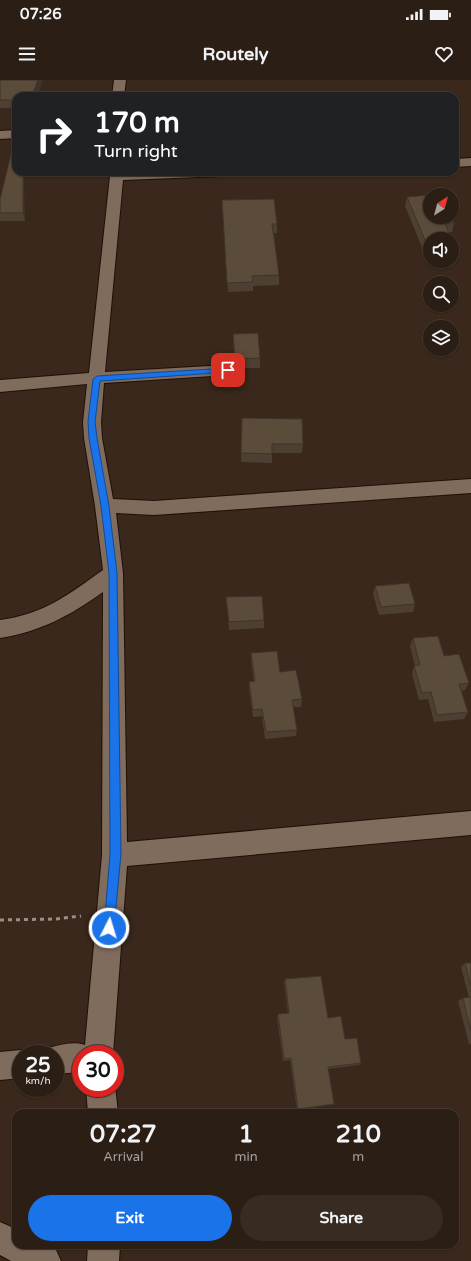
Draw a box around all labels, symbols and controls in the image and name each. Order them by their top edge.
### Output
text: 07:26 [20,5,62,23]
icon: menu [16,43,38,65]
text: Routely [203,43,268,65]
icon: heart [433,43,455,65]
text: 170 m [94,106,180,140]
icon: right [28,108,80,160]
text: Turn right [94,140,178,162]
north arrow [423,188,459,224]
map controls [423,188,459,356]
button: sound [423,232,459,268]
button: search [423,276,459,312]
button: layers [423,320,459,356]
pin [211,353,245,387]
icon: arrive [217,359,239,381]
position arrow [88,907,130,949]
speed limit sign: 30 [72,1045,124,1097]
text: 25 [25,1054,51,1078]
text: km/h [25,1075,51,1087]
text: 07:27 [90,1120,157,1149]
text: 1 [239,1120,254,1149]
text: 210 [336,1120,381,1149]
text: Arrival [103,1149,143,1165]
text: min [235,1149,258,1165]
text: m [352,1149,364,1165]
button: Exit [28,1195,232,1241]
button: Share [240,1195,443,1241]

